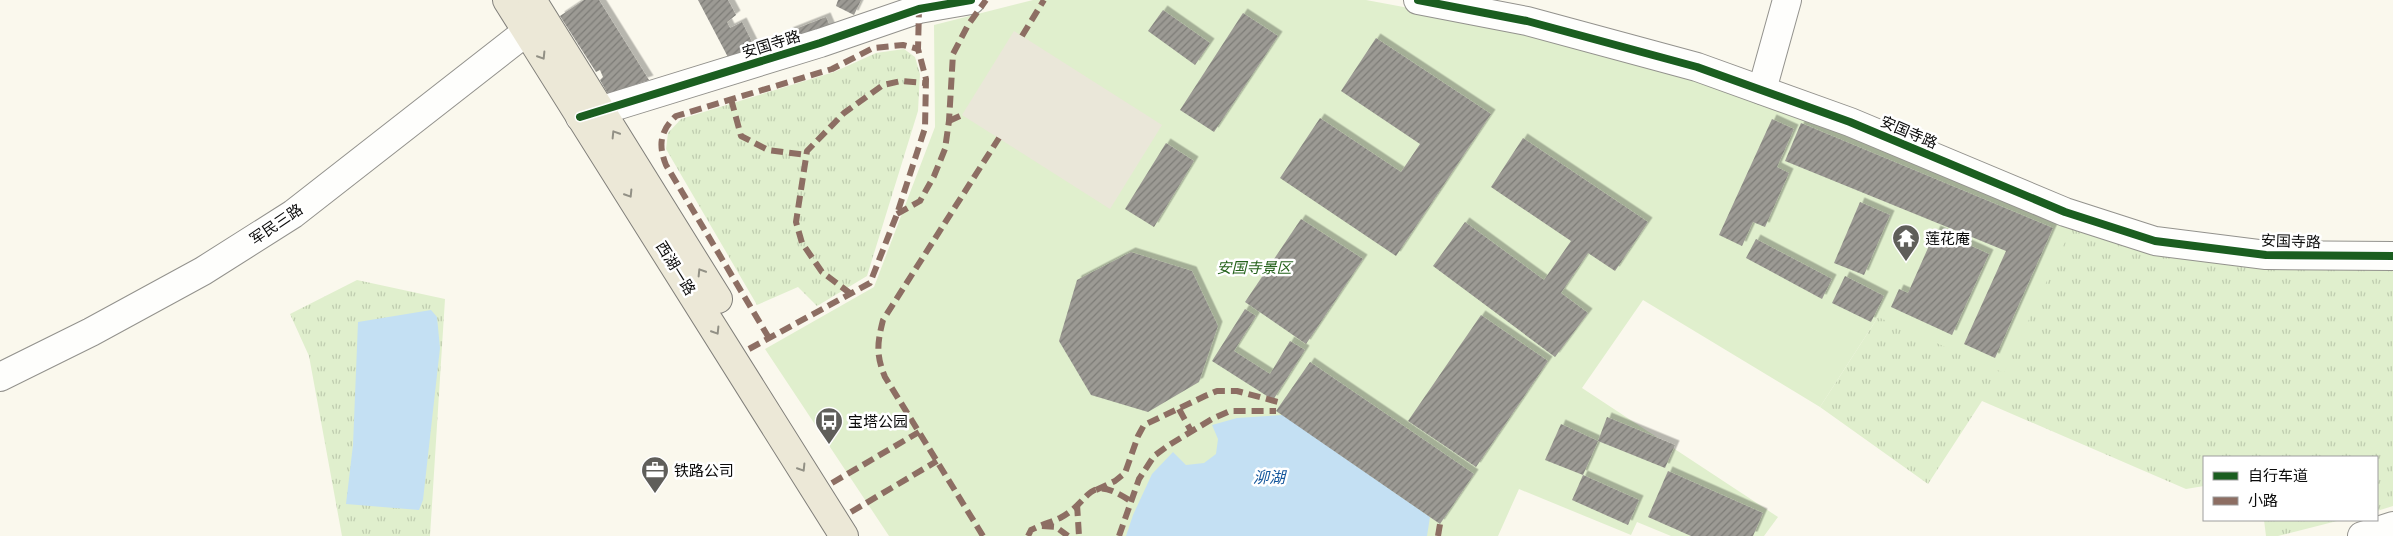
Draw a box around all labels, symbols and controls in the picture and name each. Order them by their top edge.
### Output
street label: 安国寺路 [740,26,802,62]
one-way arrow [535,51,545,60]
street label: 安国寺路 [1878,112,1940,152]
one-way arrow [612,130,622,139]
one-way arrow [622,188,632,197]
street label: 军民三路 [246,199,306,249]
temple icon: 莲花庵 [1891,223,1921,262]
place label: 莲花庵 [1925,229,1970,248]
street label: 安国寺路 [2261,230,2321,252]
street label: 西湖一路 [652,238,700,298]
park label: 安国寺景区 [1216,258,1293,277]
one-way arrow [698,268,707,277]
one-way arrow [709,325,719,334]
bus stop icon: 宝塔公园 [814,406,844,445]
place label: 宝塔公园 [848,412,908,431]
office icon: 铁路公司 [640,455,670,494]
legend [2203,456,2378,521]
place label: 铁路公司 [674,461,734,480]
one-way arrow [796,463,806,472]
text: 自行车道 [2248,466,2308,485]
water label: 泖湖 [1253,467,1288,487]
text: 小路 [2248,491,2278,510]

